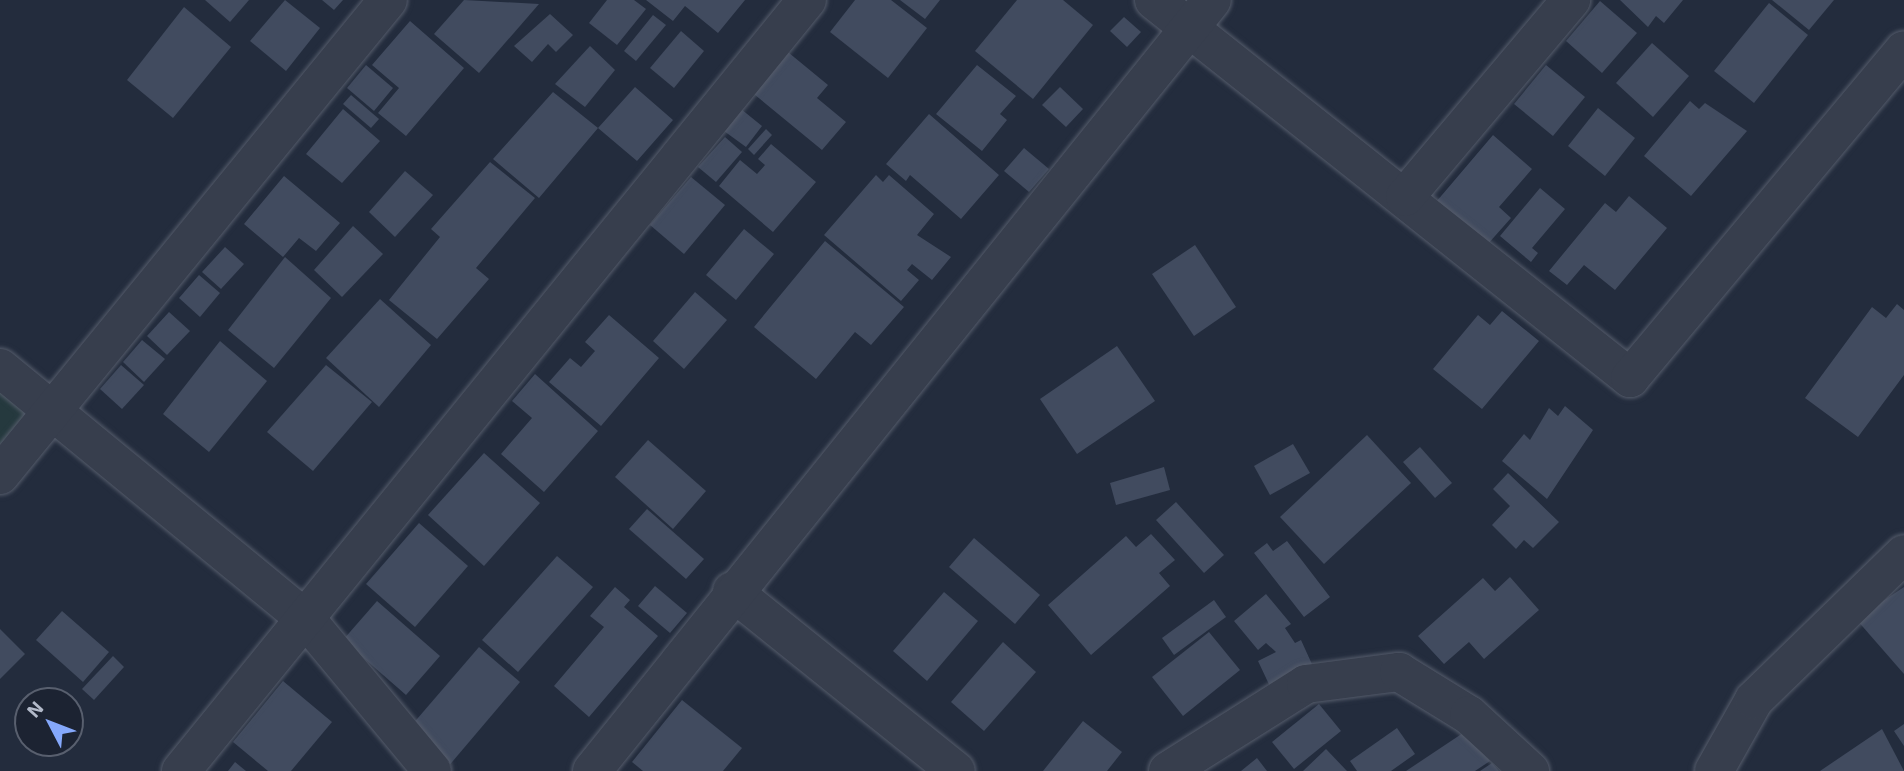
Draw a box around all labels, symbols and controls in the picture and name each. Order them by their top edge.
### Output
north arrow [14,687,84,757]
text: N [21,696,48,722]

